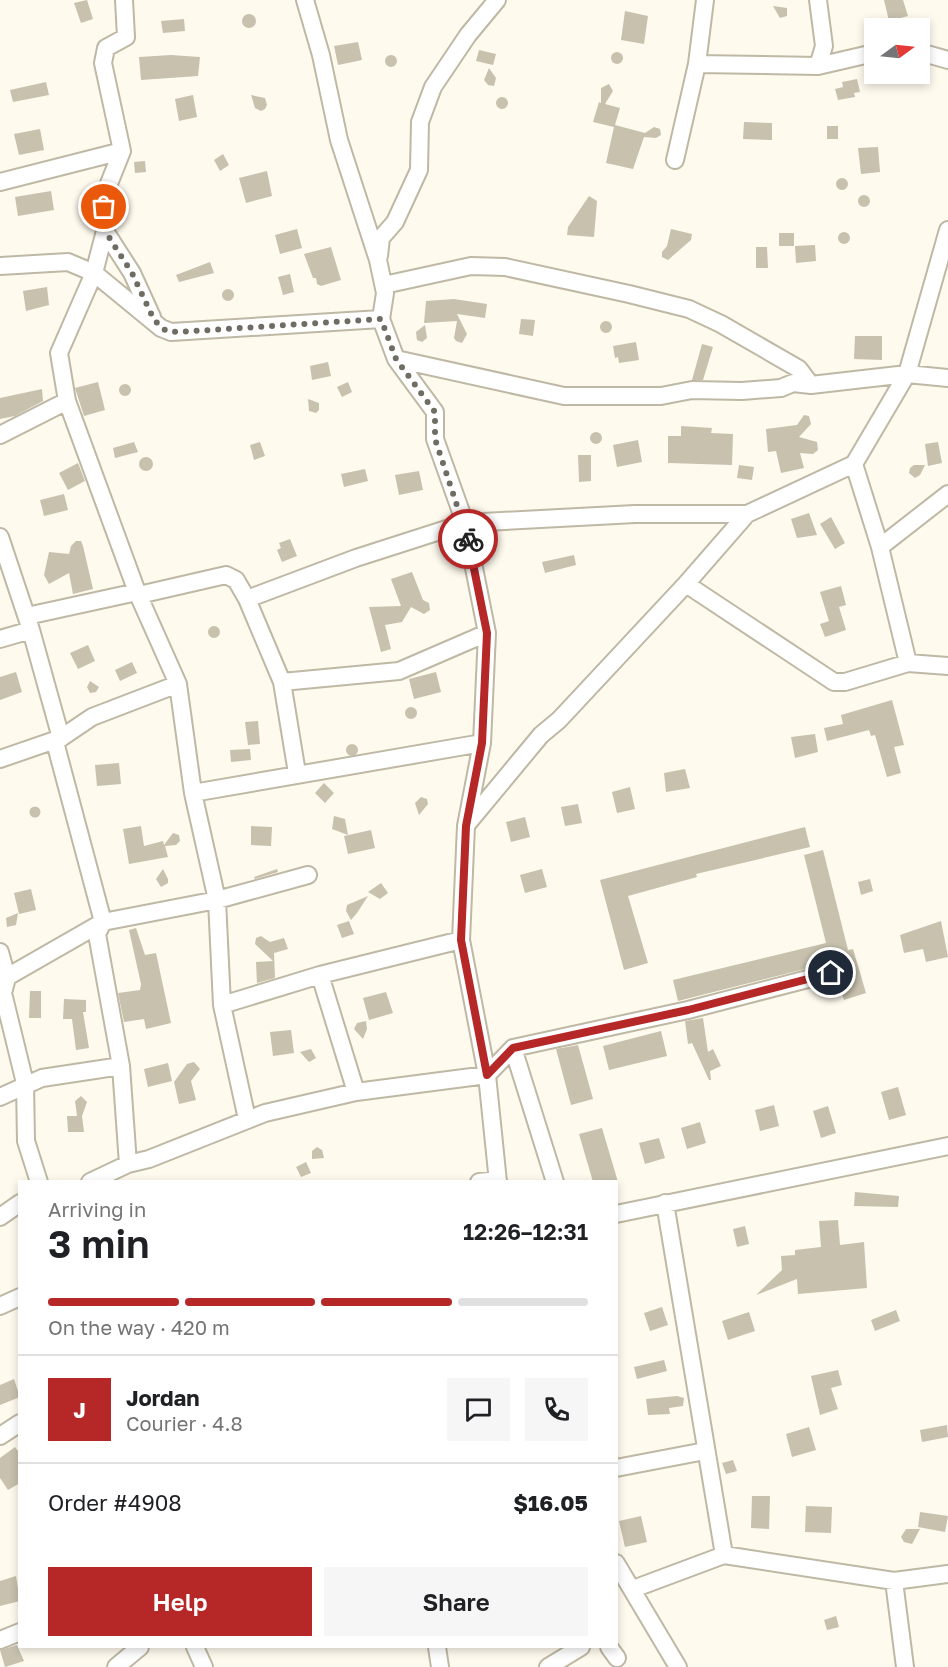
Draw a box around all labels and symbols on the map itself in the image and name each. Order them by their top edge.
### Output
north arrow [864,18,930,84]
pin [78,181,129,232]
courier [438,509,498,569]
pin [805,947,856,998]

